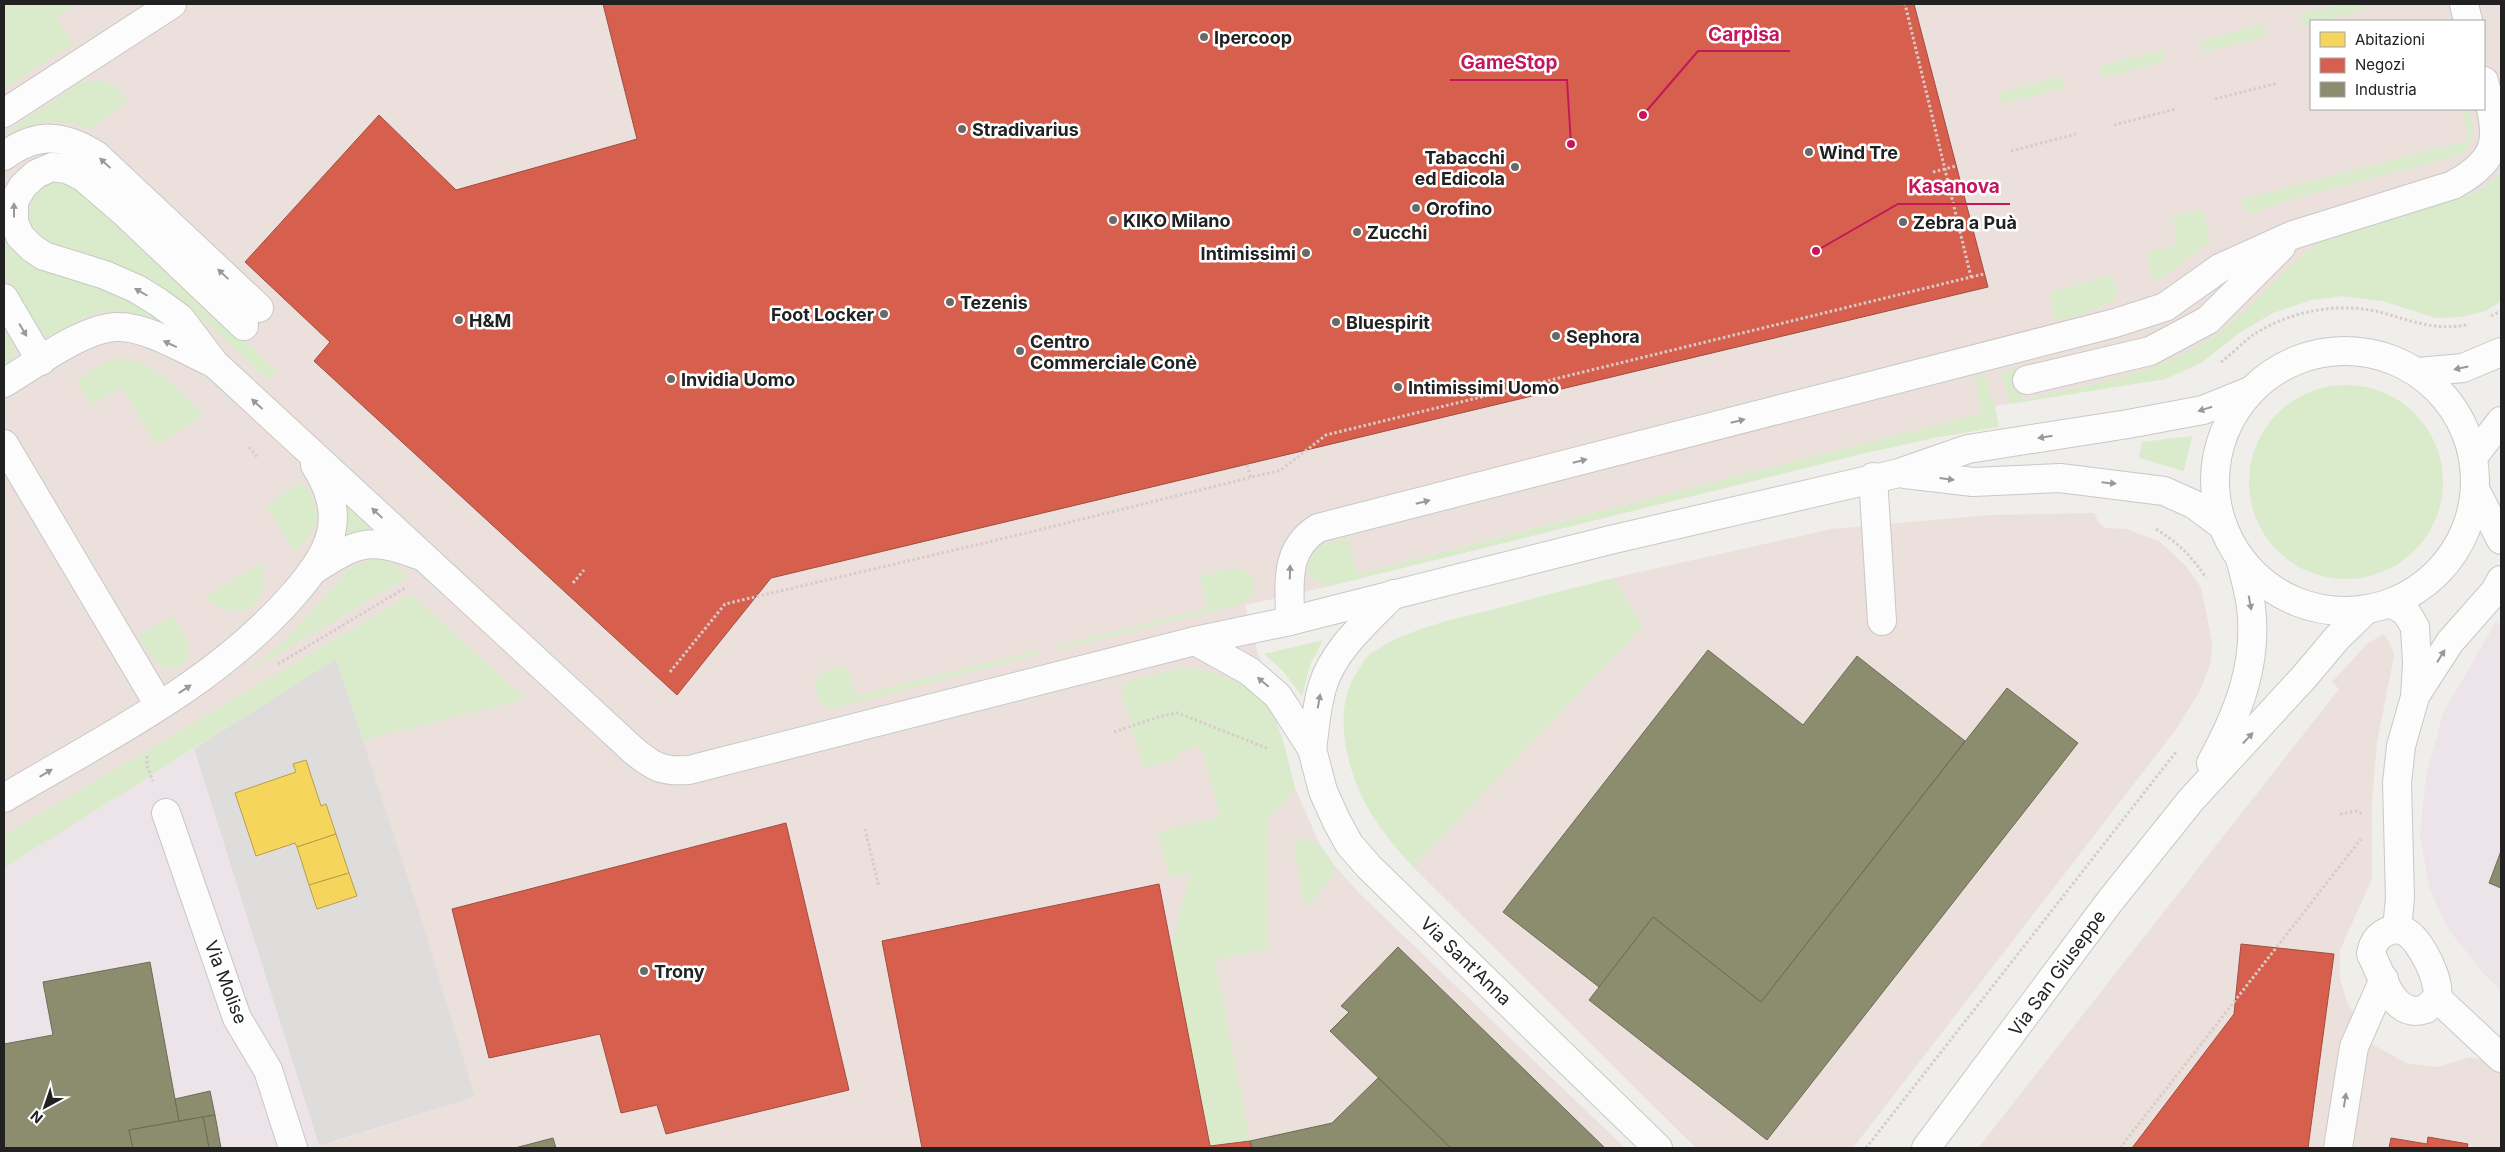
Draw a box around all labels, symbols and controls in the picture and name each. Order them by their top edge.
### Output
callout: Carpisa [1698,17,1790,51]
legend [2310,20,2485,110]
text: Carpisa [1708,23,1780,46]
place label: Ipercoop [1214,27,1292,48]
text: Abitazioni [2355,30,2425,49]
marker: Ipercoop [1198,31,1210,43]
callout: GameStop [1450,46,1567,80]
text: GameStop [1461,51,1557,74]
text: Negozi [2355,55,2405,74]
text: Industria [2355,80,2417,99]
place label: Stradivarius [972,119,1079,140]
marker: Stradivarius [956,123,968,135]
place label: Wind Tre [1819,142,1898,163]
marker: Wind Tre [1803,146,1815,158]
place label: Tabacchi ed Edicola [1415,147,1505,189]
one-way arrow [99,157,111,169]
marker: Tabacchi ed Edicola [1509,161,1521,173]
callout: Kasanova [1898,170,2010,204]
text: Kasanova [1908,175,2000,198]
place label: Orofino [1426,198,1492,219]
one-way arrow [10,202,18,218]
marker: Orofino [1410,202,1422,214]
place label: KIKO Milano [1123,210,1231,231]
place label: Zebra a Puà [1913,212,2017,233]
marker: KIKO Milano [1107,214,1119,226]
marker: Zebra a Puà [1897,216,1909,228]
place label: Zucchi [1367,222,1427,243]
marker: Zucchi [1351,226,1363,238]
place label: Intimissimi [1201,243,1296,264]
marker: Intimissimi [1300,247,1312,259]
one-way arrow [217,268,229,280]
one-way arrow [134,288,149,296]
place label: Tezenis [960,292,1028,313]
marker: Tezenis [944,296,956,308]
place label: Foot Locker [771,304,874,325]
marker: Foot Locker [878,308,890,320]
place label: H&M [469,310,511,331]
place label: Bluespirit [1346,312,1430,333]
marker: H&M [453,314,465,326]
marker: Bluespirit [1330,316,1342,328]
one-way arrow [18,323,27,336]
place label: Sephora [1566,326,1640,347]
marker: Sephora [1550,330,1562,342]
place label: Centro Commerciale Conè [1030,331,1197,373]
one-way arrow [163,339,177,347]
marker: Centro Commerciale Conè [1014,345,1026,357]
one-way arrow [2453,364,2469,372]
place label: Invidia Uomo [681,369,795,390]
marker: Invidia Uomo [665,373,677,385]
place label: Intimissimi Uomo [1408,377,1559,398]
marker: Intimissimi Uomo [1392,381,1404,393]
one-way arrow [251,398,264,409]
one-way arrow [2197,405,2212,413]
one-way arrow [1730,417,1745,425]
one-way arrow [2037,433,2053,441]
one-way arrow [1573,457,1588,465]
one-way arrow [1939,475,1955,483]
one-way arrow [2101,479,2117,487]
one-way arrow [1415,497,1430,505]
one-way arrow [372,507,384,519]
one-way arrow [1287,564,1295,580]
one-way arrow [2246,596,2254,612]
one-way arrow [2437,649,2446,662]
one-way arrow [1258,676,1270,688]
one-way arrow [178,684,191,694]
one-way arrow [1316,693,1324,709]
one-way arrow [2242,733,2254,745]
one-way arrow [39,768,52,777]
street label: Via San Giuseppe [2004,906,2110,1040]
street label: Via Sant'Anna [1416,912,1516,1010]
street label: Via Molise [200,937,252,1027]
place label: Trony [654,961,705,982]
marker: Trony [638,965,650,977]
north arrow [20,1082,70,1132]
one-way arrow [2342,1092,2350,1108]
text: N [27,1107,46,1127]

